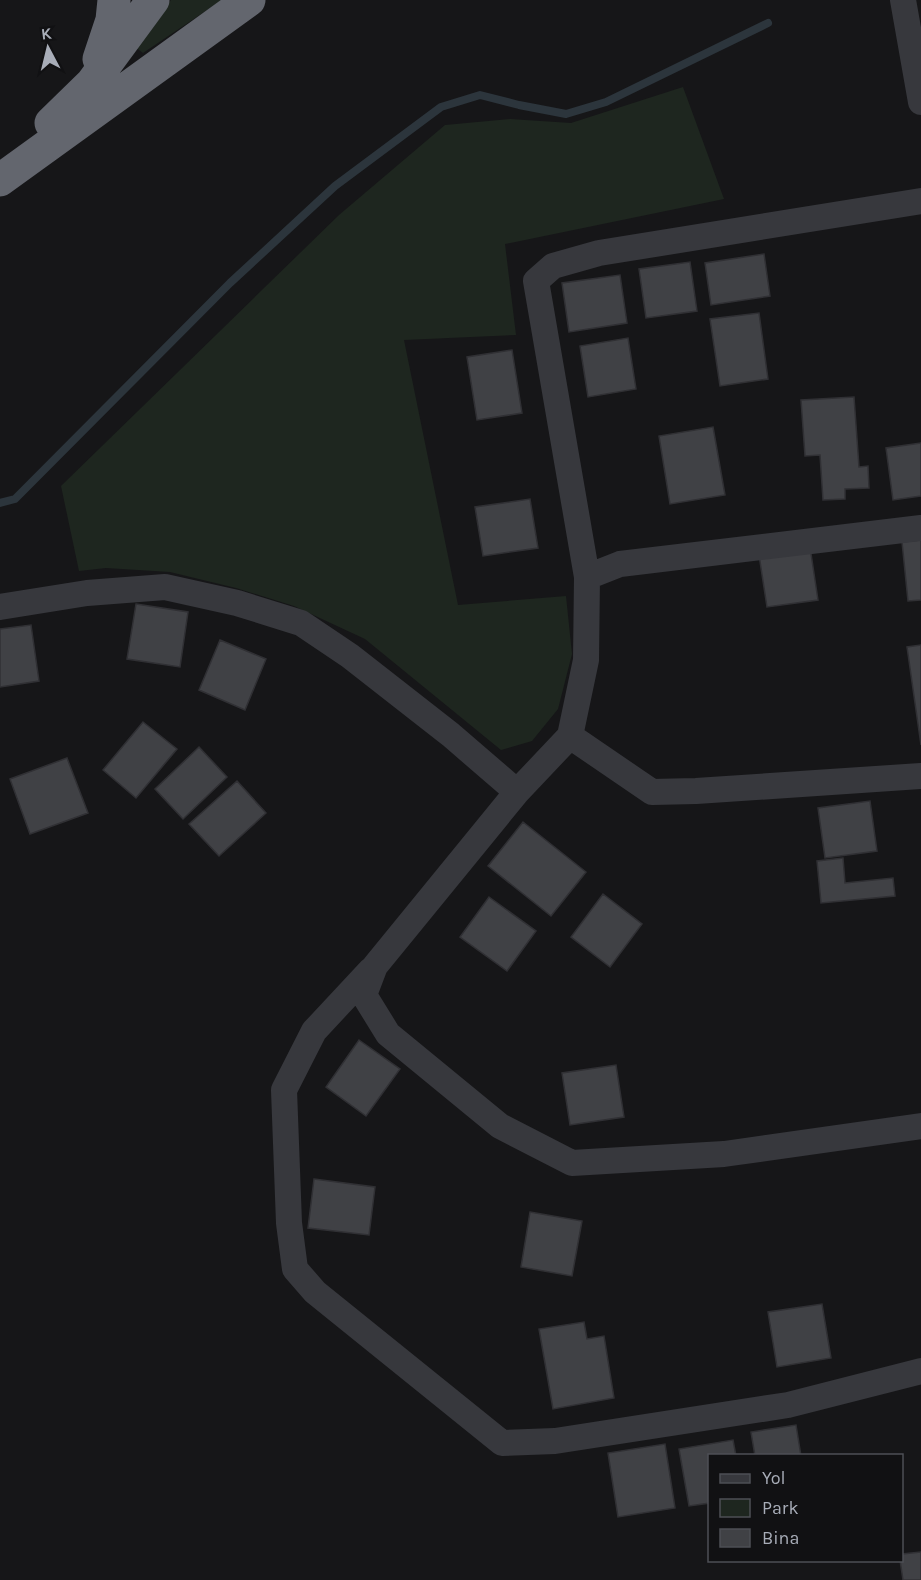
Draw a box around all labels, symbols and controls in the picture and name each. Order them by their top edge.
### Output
north arrow [18,18,78,78]
text: K [40,23,53,44]
legend [708,1454,903,1562]
text: Yol [762,1467,786,1489]
text: Park [762,1497,799,1519]
text: Bina [762,1527,799,1549]

